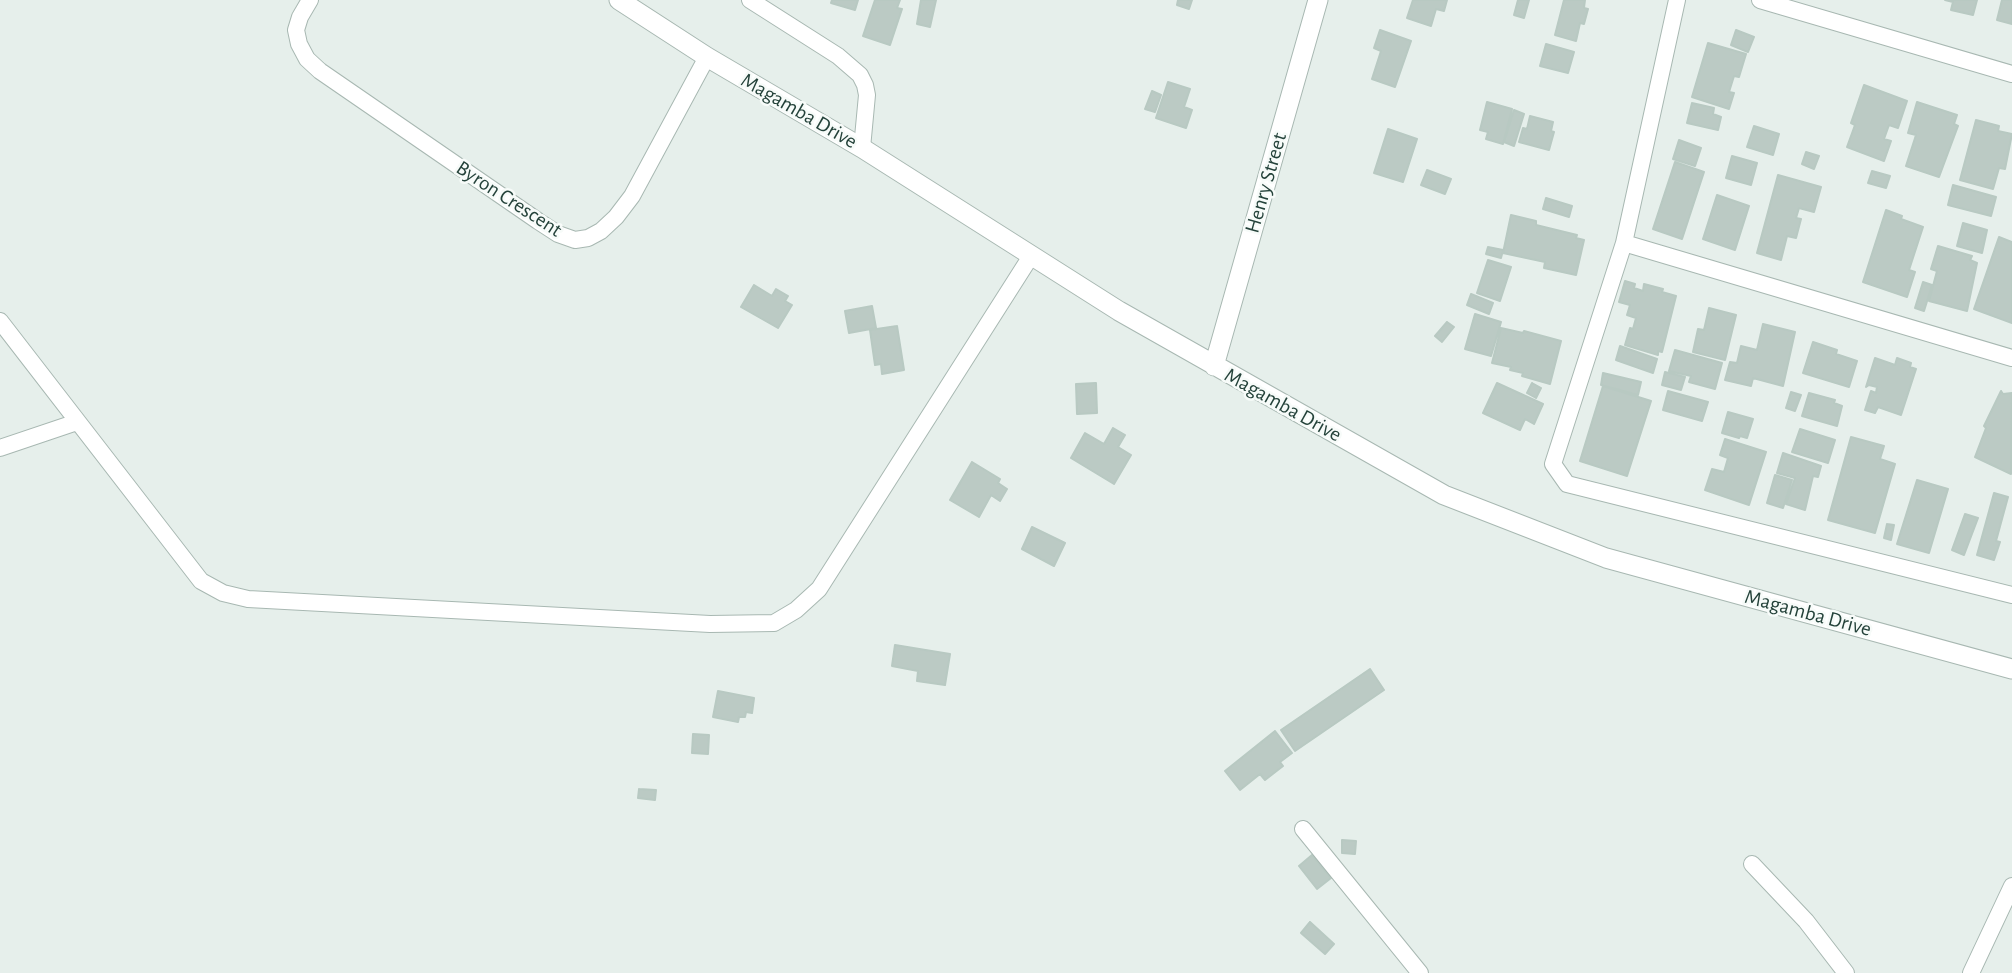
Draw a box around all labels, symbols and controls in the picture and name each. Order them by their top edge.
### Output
street label: Magamba Drive [736,68,862,154]
street label: Henry Street [1240,130,1292,236]
street label: Byron Crescent [451,155,567,243]
street label: Magamba Drive [1220,362,1346,448]
street label: Magamba Drive [1742,584,1874,642]

